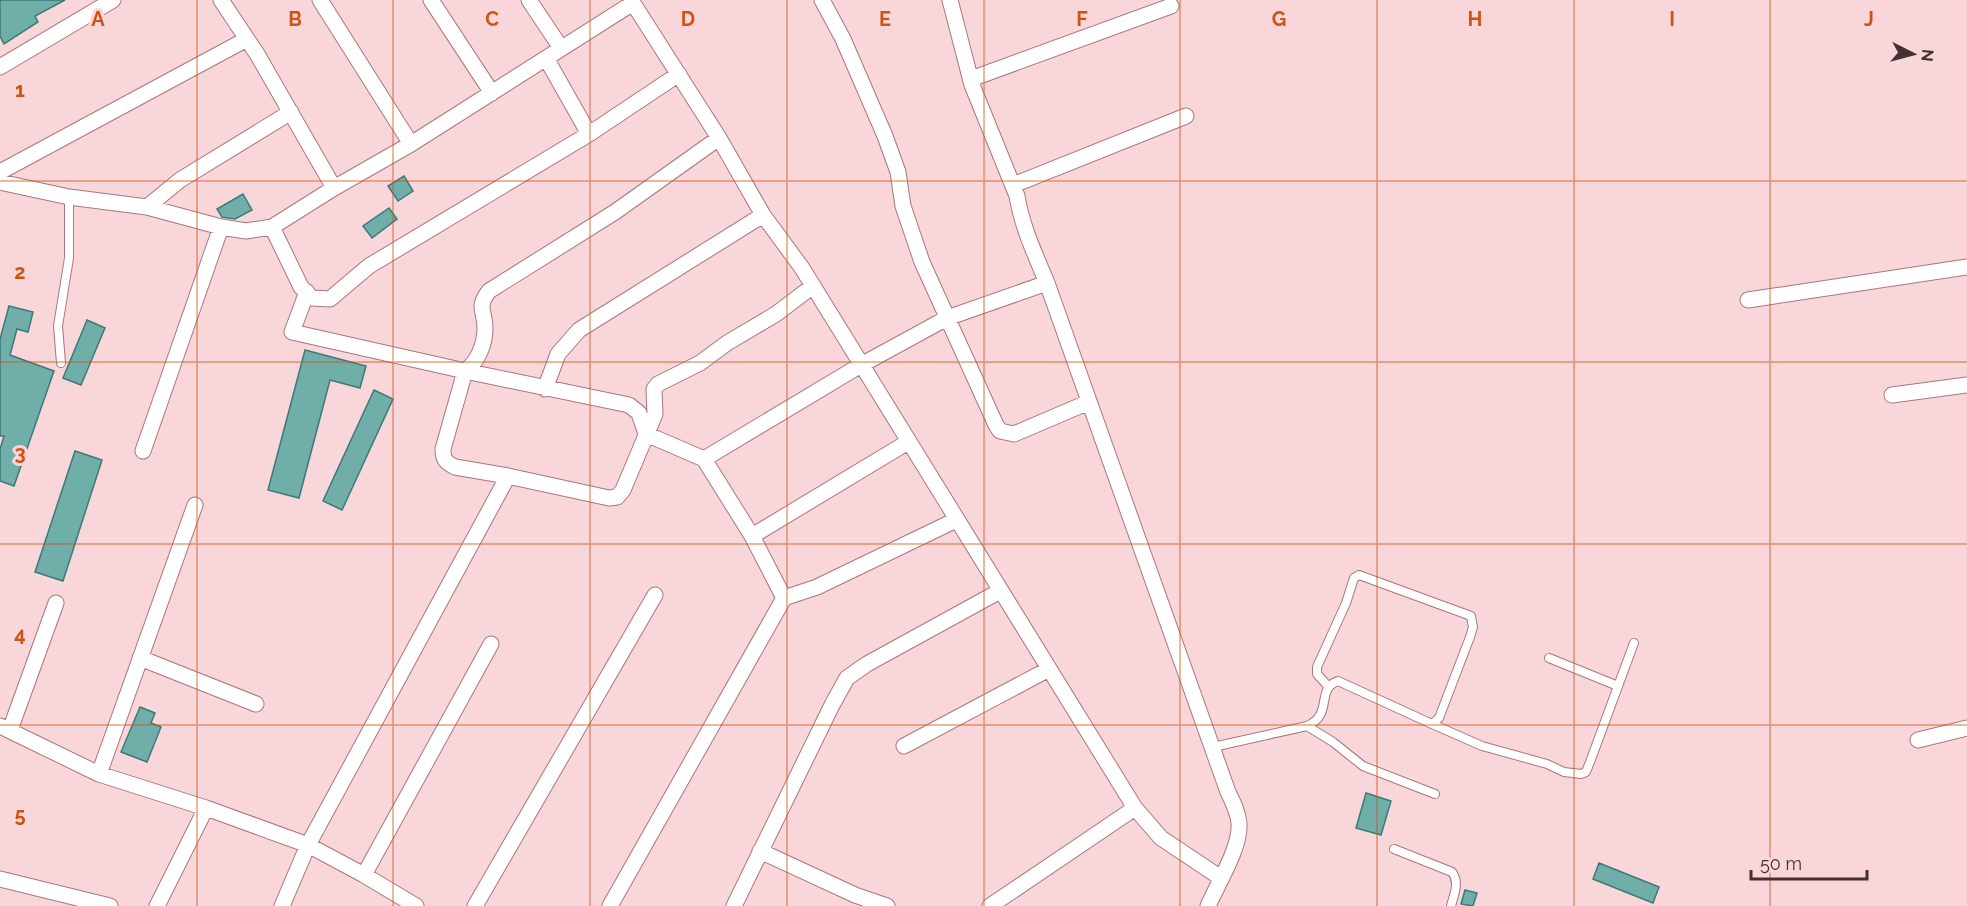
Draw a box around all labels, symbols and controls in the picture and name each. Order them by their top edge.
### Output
text: A [91,7,105,31]
text: B [288,7,302,31]
text: C [485,7,499,31]
text: D [681,7,695,31]
text: E [879,7,891,31]
text: F [1076,7,1088,31]
text: G [1272,7,1286,31]
text: H [1468,7,1482,31]
text: I [1669,7,1675,31]
text: J [1864,7,1874,31]
north arrow [1883,24,1943,84]
text: N [1917,48,1938,63]
text: 1 [15,78,25,102]
text: 2 [14,260,26,284]
text: 3 [14,441,26,465]
text: 4 [14,622,26,646]
text: 5 [14,803,26,827]
scale bar [1751,843,1866,881]
text: 50 m [1760,853,1802,874]

